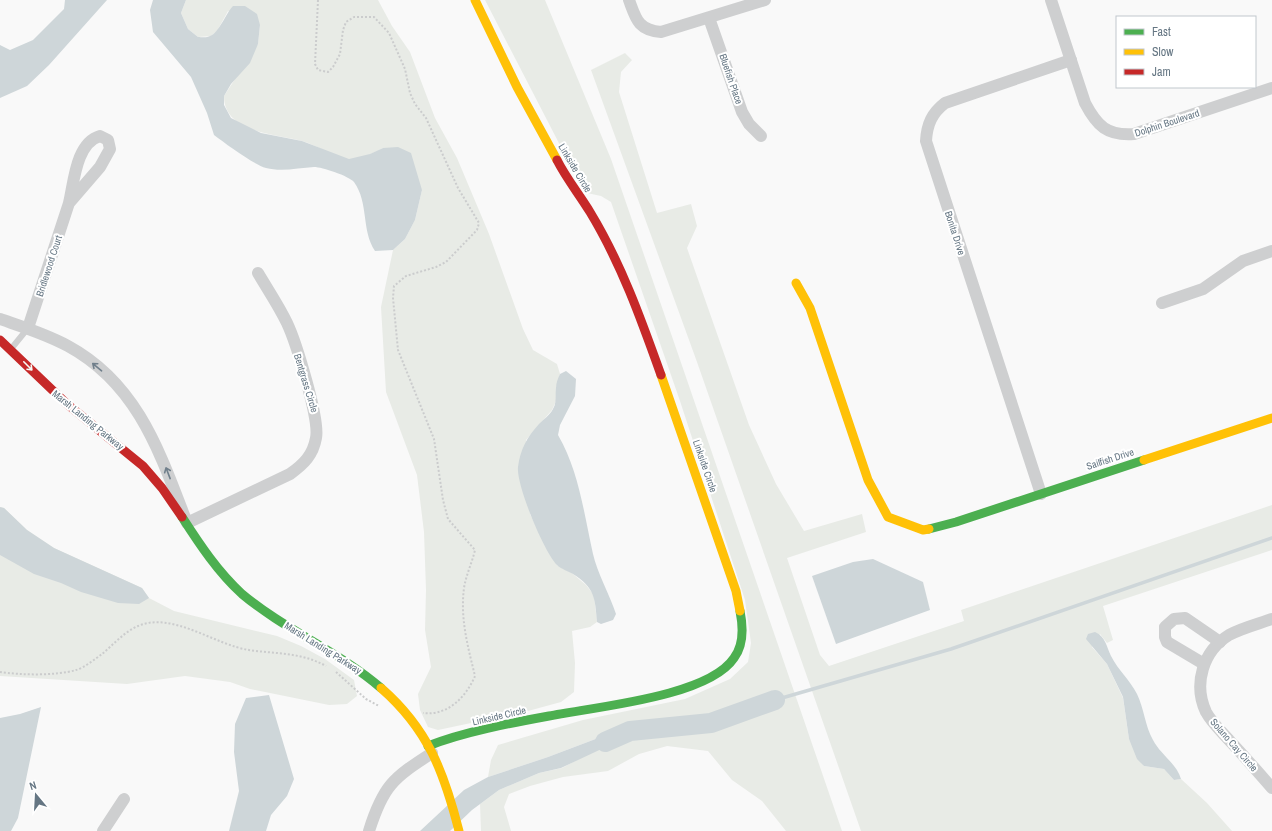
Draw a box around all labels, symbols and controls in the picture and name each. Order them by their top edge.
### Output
legend [1116,16,1256,88]
text: Fast [1152,24,1171,40]
text: Slow [1152,44,1174,60]
street label: Bluefish Place [716,52,746,106]
text: Jam [1152,64,1171,80]
street label: Dolphin Boulevard [1133,106,1201,140]
street label: Linkside Circle [555,141,595,195]
street label: Bonita Drive [942,209,968,257]
street label: Bridlewood Court [33,233,65,298]
street label: Bentgrass Circle [291,352,321,414]
one-way arrow [23,361,33,371]
one-way arrow [92,362,102,371]
street label: Marsh Landing Parkway [50,387,127,453]
street label: Linkside Circle [690,438,720,494]
street label: Sailfish Drive [1085,445,1136,473]
one-way arrow [163,468,171,480]
street label: Marsh Landing Parkway [282,619,365,677]
street label: Linkside Circle [471,703,528,728]
street label: Solano Cay Circle [1207,716,1261,775]
north arrow [16,775,56,815]
text: N [28,778,38,793]

